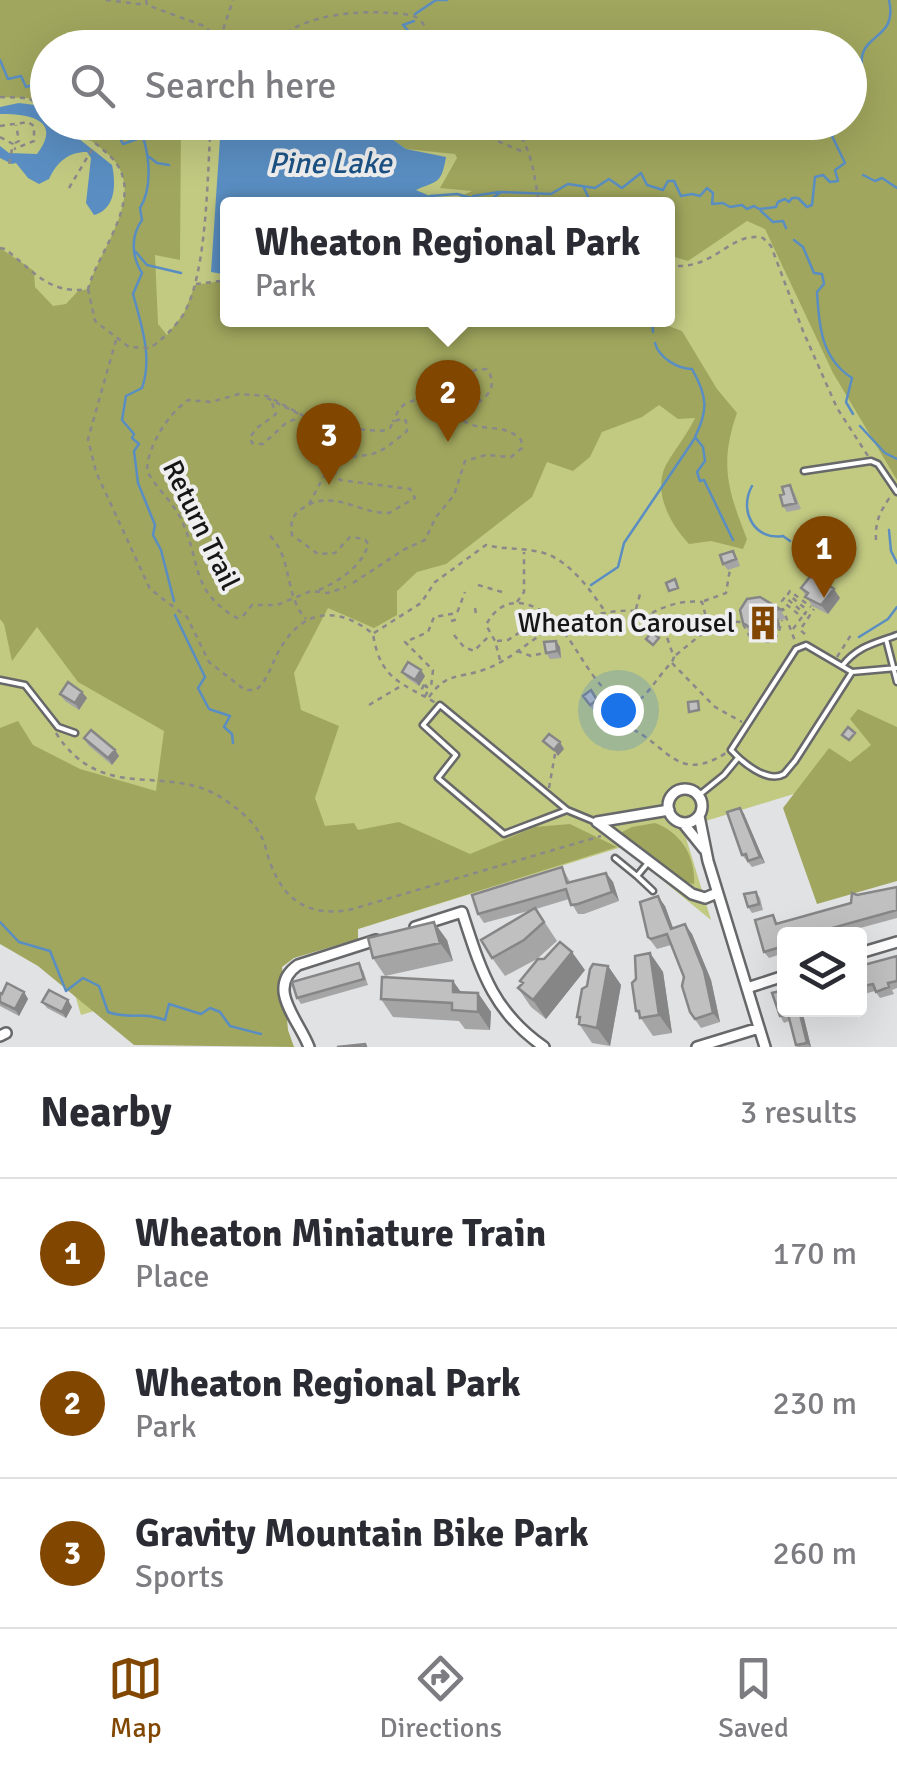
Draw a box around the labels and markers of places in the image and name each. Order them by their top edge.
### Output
pin: 2 [416,360,480,442]
pin: 3 [296,402,362,485]
pin: 1 [792,516,856,598]
building icon: Wheaton Carousel [744,604,782,642]
place label: Wheaton Carousel [517,606,735,640]

